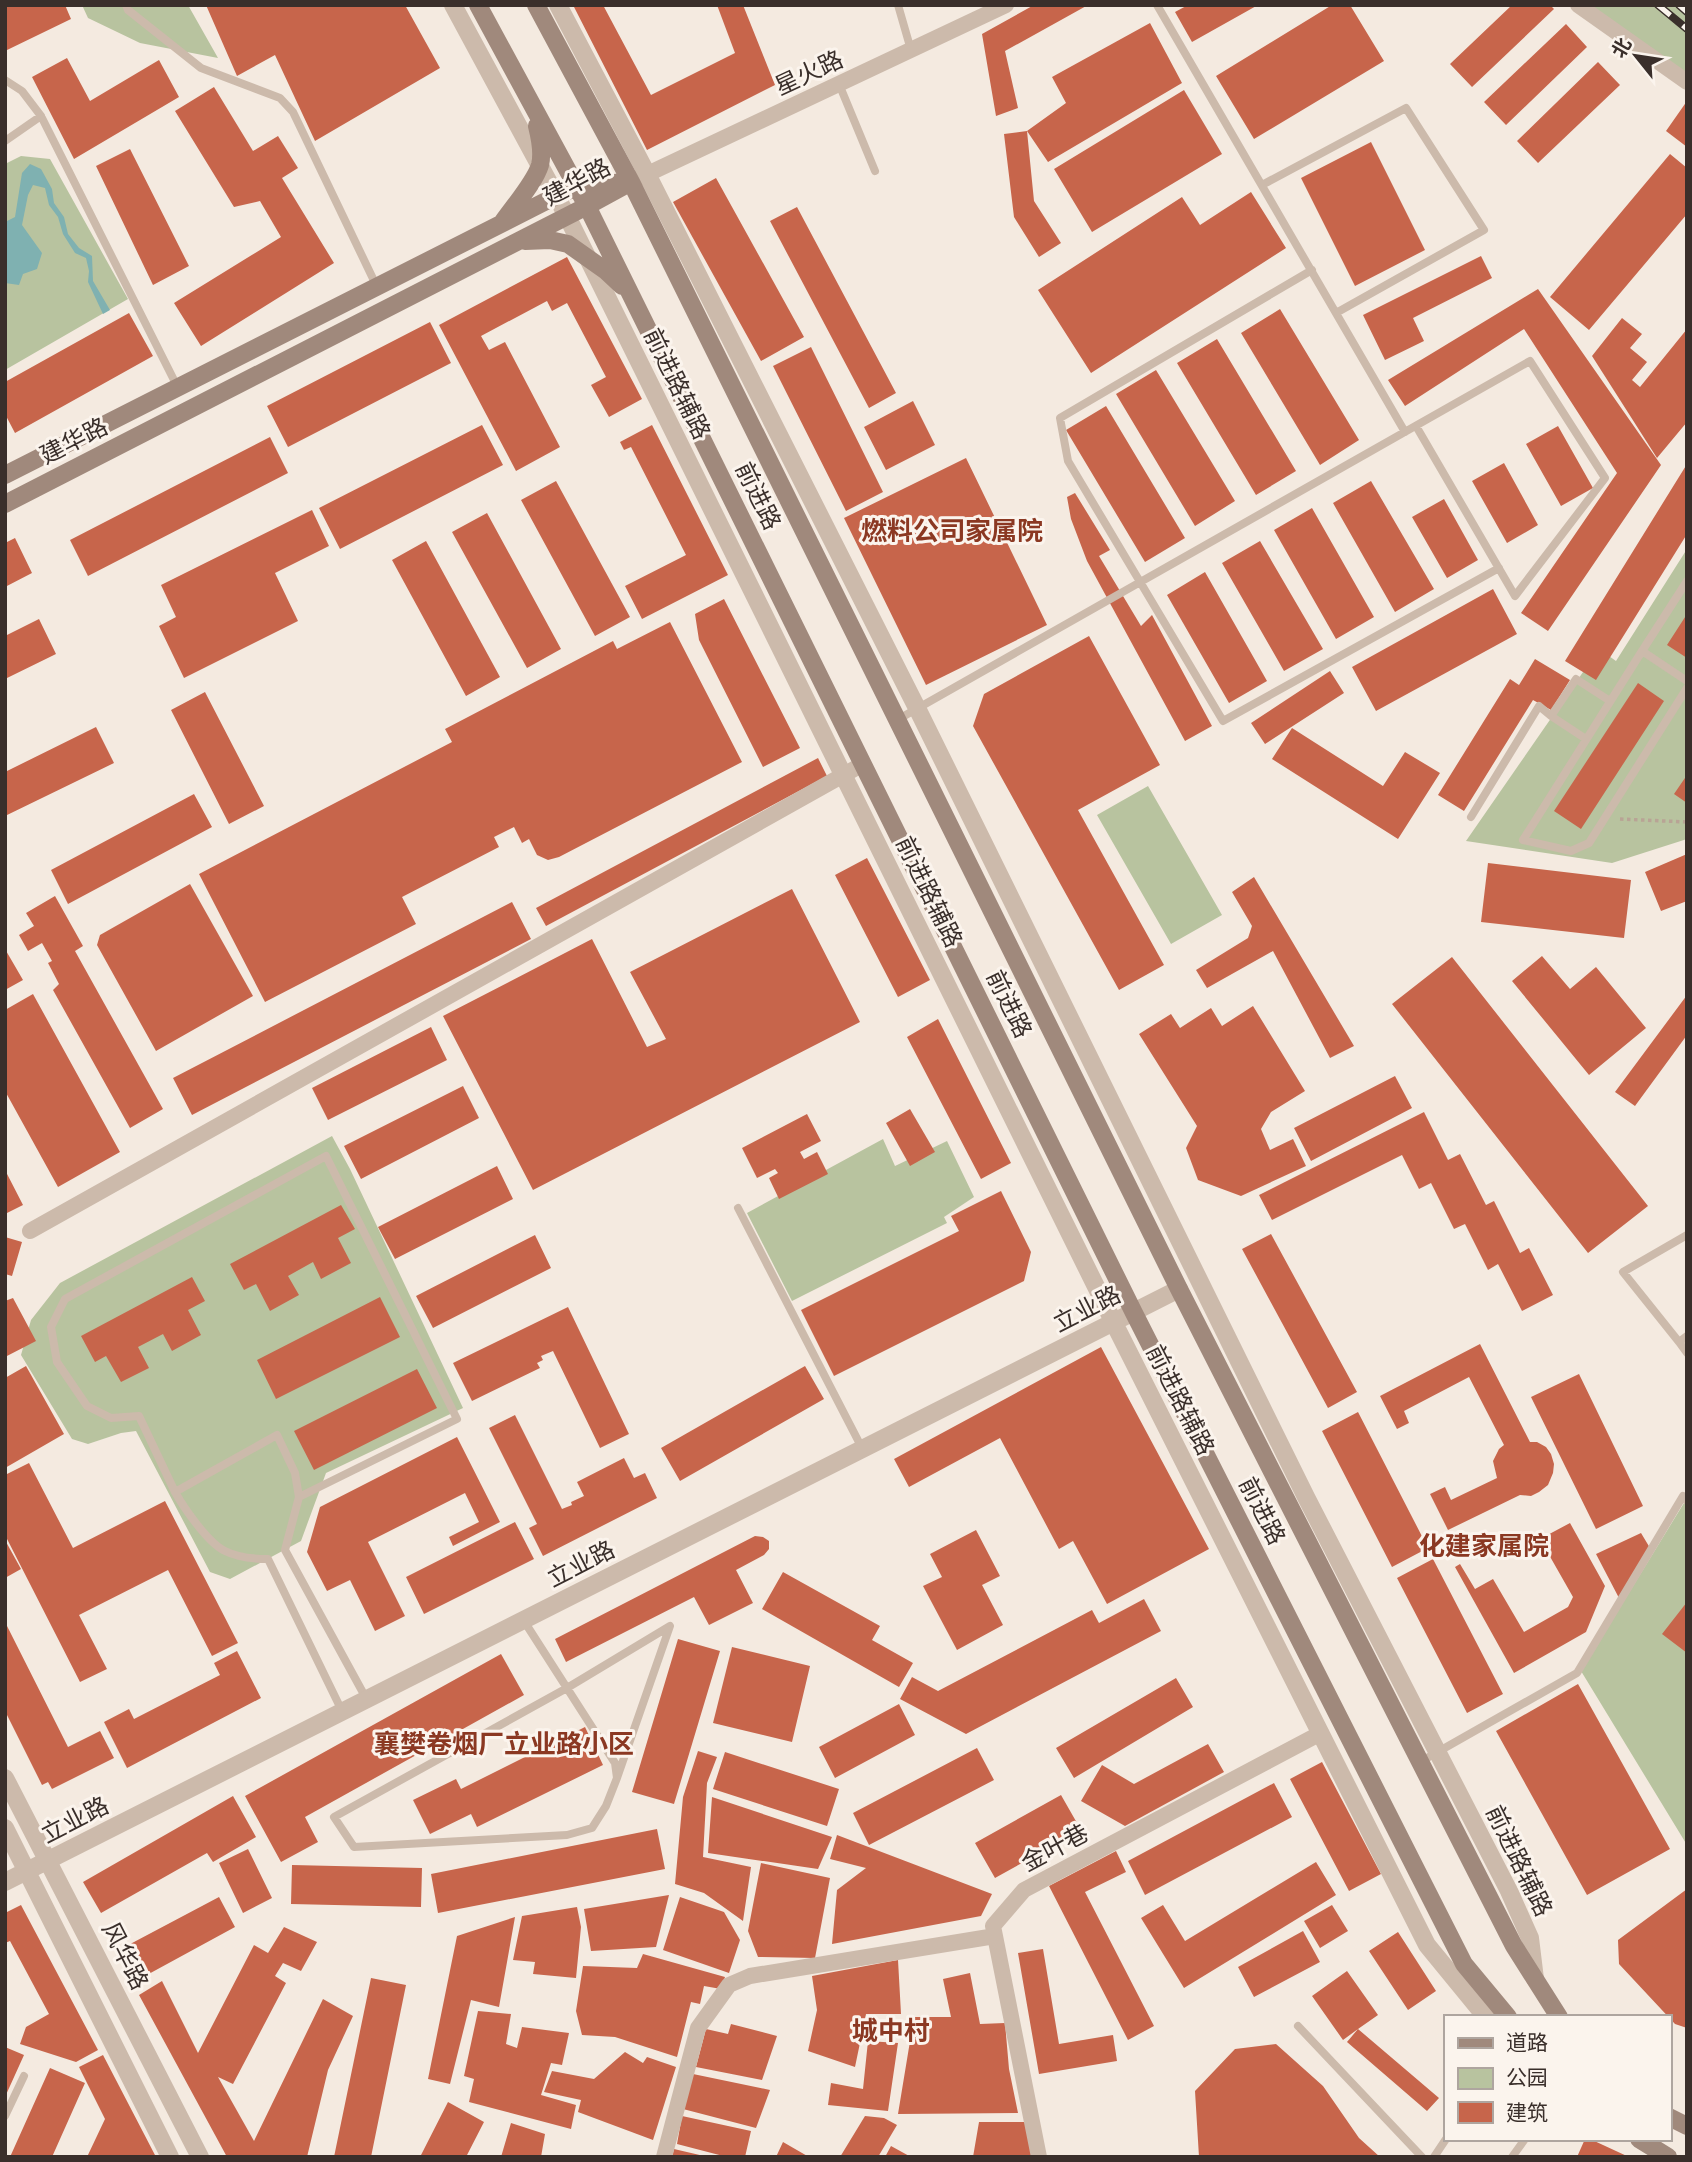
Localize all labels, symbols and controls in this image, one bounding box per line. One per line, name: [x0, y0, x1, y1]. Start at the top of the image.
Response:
north arrow: [1601, 21, 1671, 91]
text: 北: [1607, 34, 1636, 62]
street label: 星火路: [770, 44, 848, 101]
street label: 建华路: [538, 152, 615, 211]
street label: 前进路辅路: [638, 323, 717, 444]
street label: 建华路: [35, 411, 112, 470]
street label: 前进路: [730, 457, 787, 534]
district label: 燃料公司家属院: [861, 515, 1043, 547]
street label: 前进路辅路: [890, 831, 969, 952]
street label: 前进路: [981, 965, 1038, 1042]
street label: 立业路: [1048, 1279, 1125, 1338]
street label: 前进路辅路: [1140, 1340, 1221, 1460]
street label: 前进路: [1233, 1472, 1292, 1549]
district label: 化建家属院: [1419, 1530, 1549, 1562]
street label: 立业路: [542, 1534, 619, 1593]
district label: 襄樊卷烟厂立业路小区: [374, 1728, 634, 1760]
street label: 立业路: [36, 1790, 113, 1849]
street label: 前进路辅路: [1480, 1800, 1559, 1921]
street label: 金叶巷: [1016, 1818, 1093, 1877]
street label: 风华路: [96, 1917, 155, 1994]
district label: 城中村: [852, 2015, 930, 2047]
legend: [1444, 2015, 1671, 2141]
text: 道路: [1506, 2030, 1548, 2055]
text: 公园: [1506, 2065, 1548, 2090]
text: 建筑: [1506, 2100, 1548, 2125]

